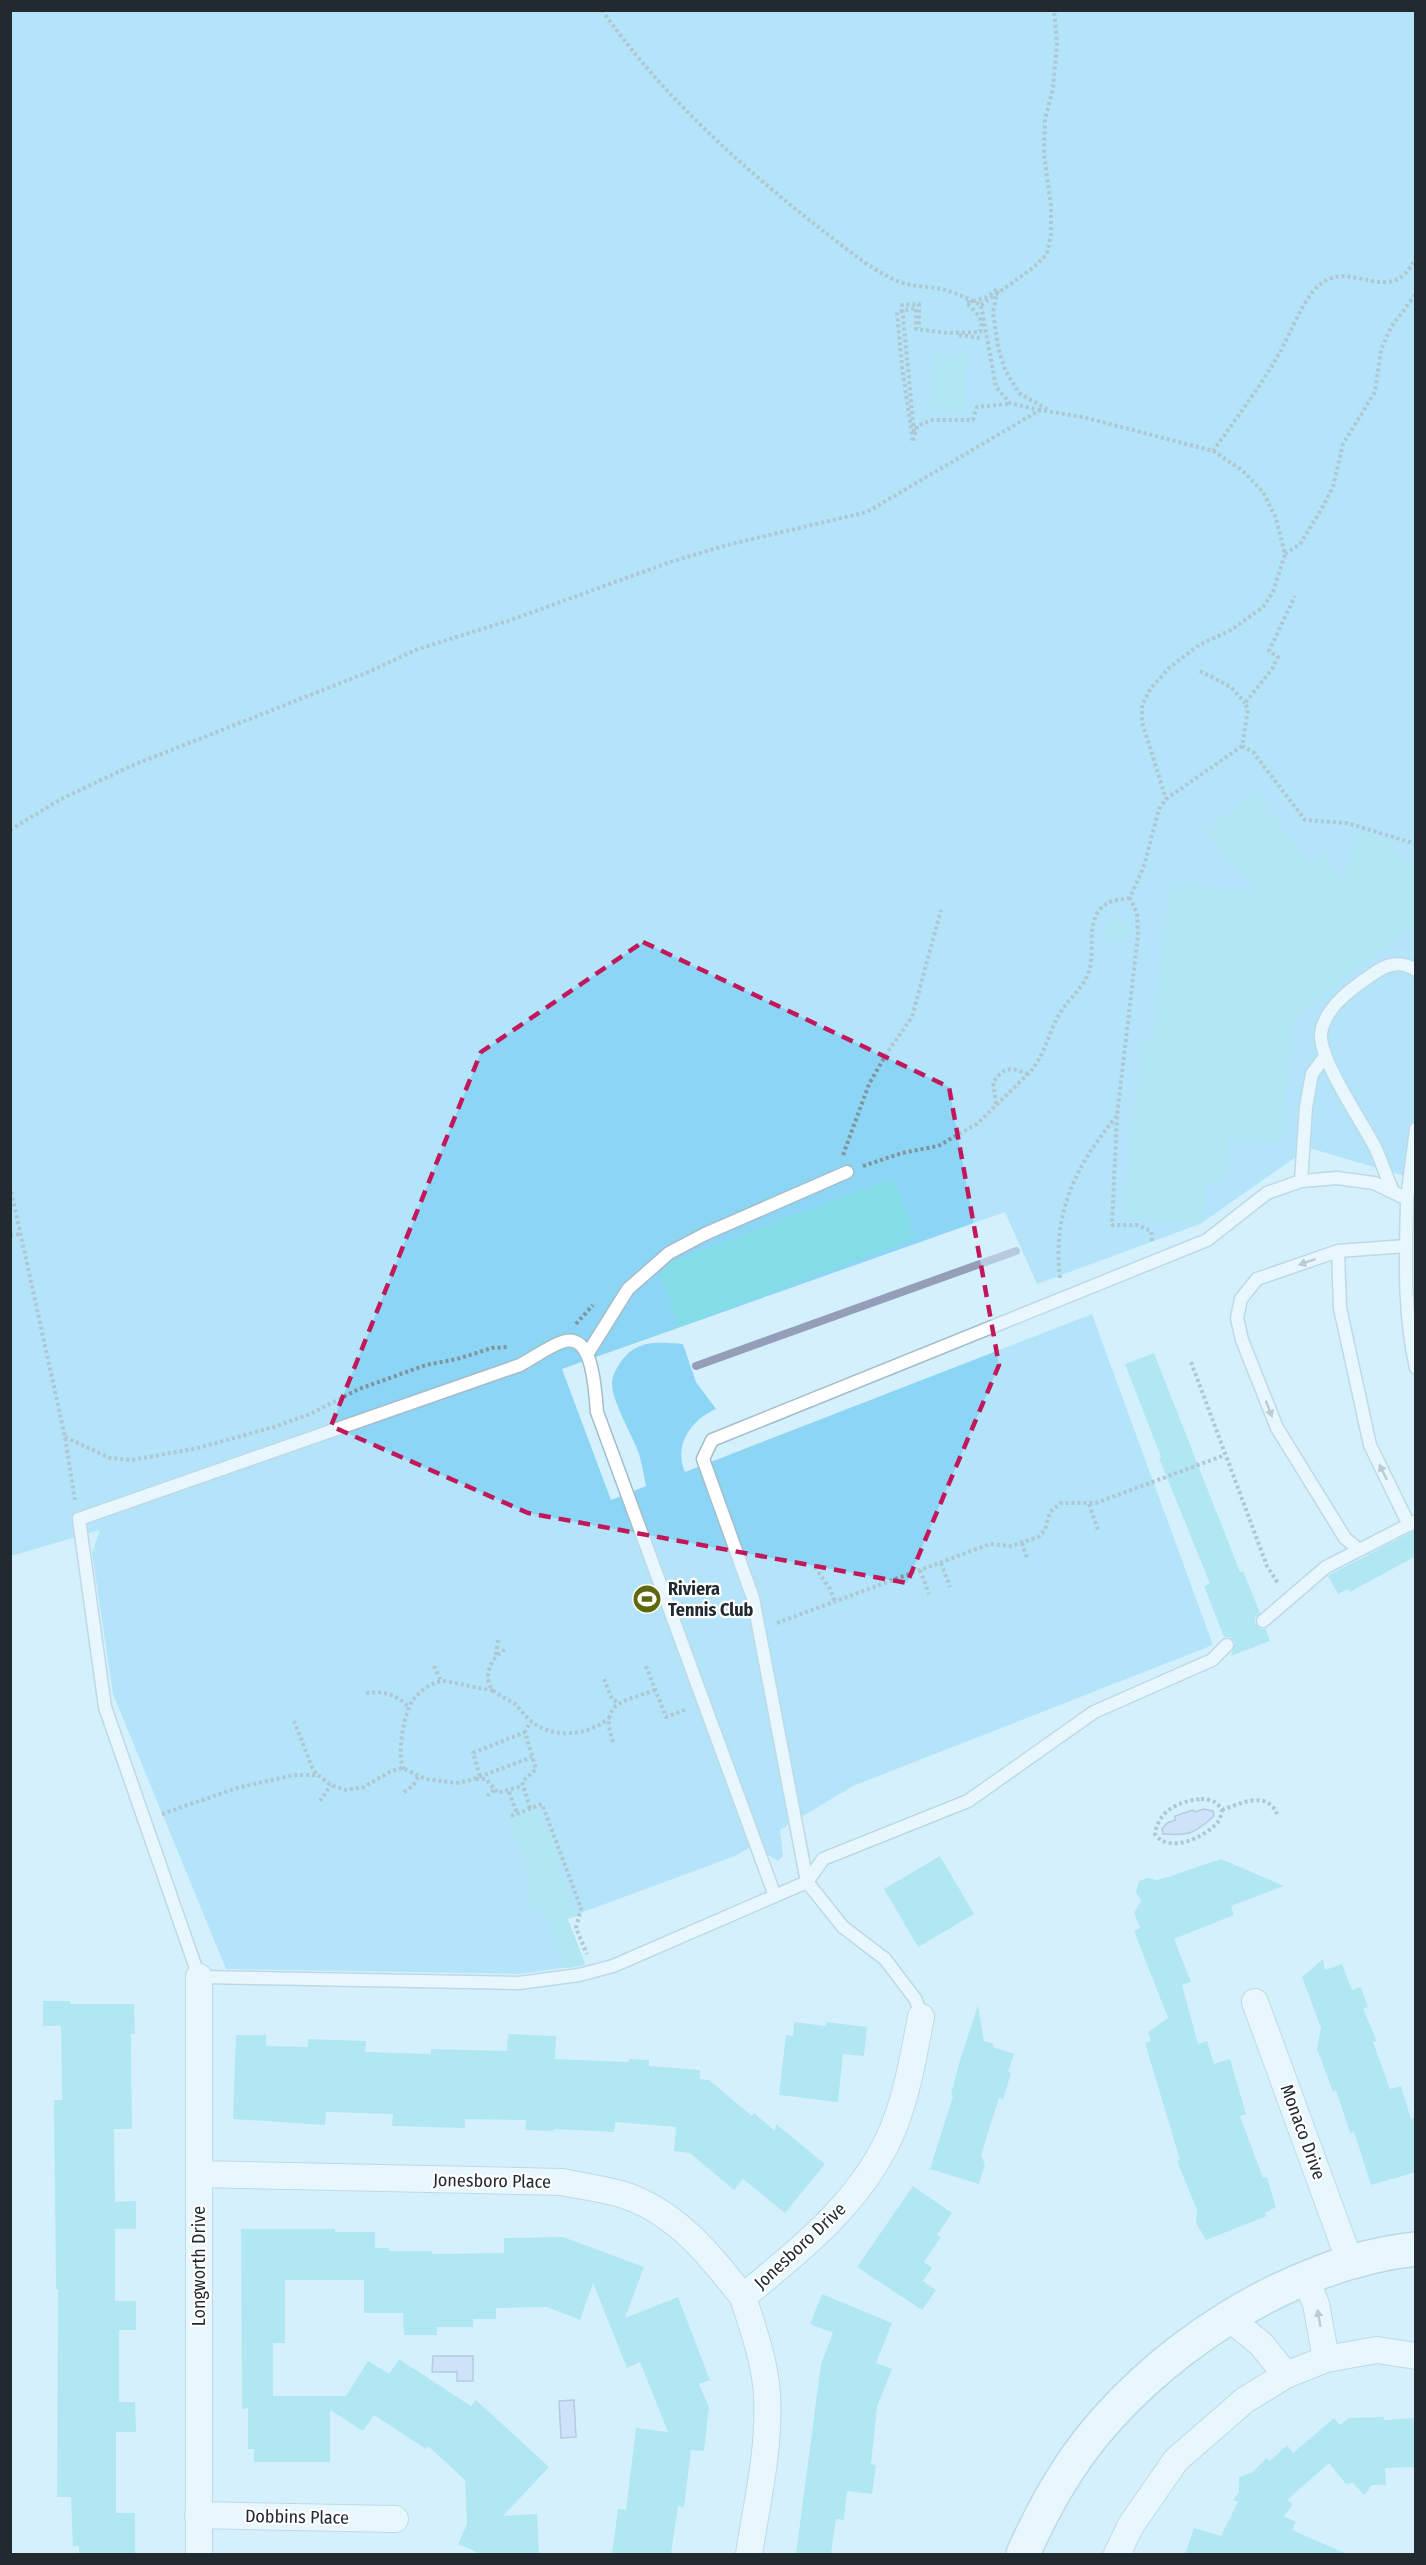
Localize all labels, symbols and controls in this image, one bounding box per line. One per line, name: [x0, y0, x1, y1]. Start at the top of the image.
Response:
one-way arrow: [1298, 1257, 1316, 1267]
one-way arrow: [1264, 1400, 1274, 1418]
one-way arrow: [1379, 1464, 1388, 1481]
place label: Riviera Tennis Club: [668, 1578, 754, 1621]
sports icon: Riviera Tennis Club: [631, 1583, 663, 1615]
street label: Monaco Drive: [1276, 2081, 1330, 2183]
street label: Jonesboro Place: [433, 2169, 551, 2193]
street label: Jonesboro Drive: [750, 2198, 850, 2294]
street label: Longworth Drive: [188, 2206, 210, 2326]
one-way arrow: [1314, 2308, 1323, 2327]
street label: Dobbins Place: [245, 2505, 349, 2529]

